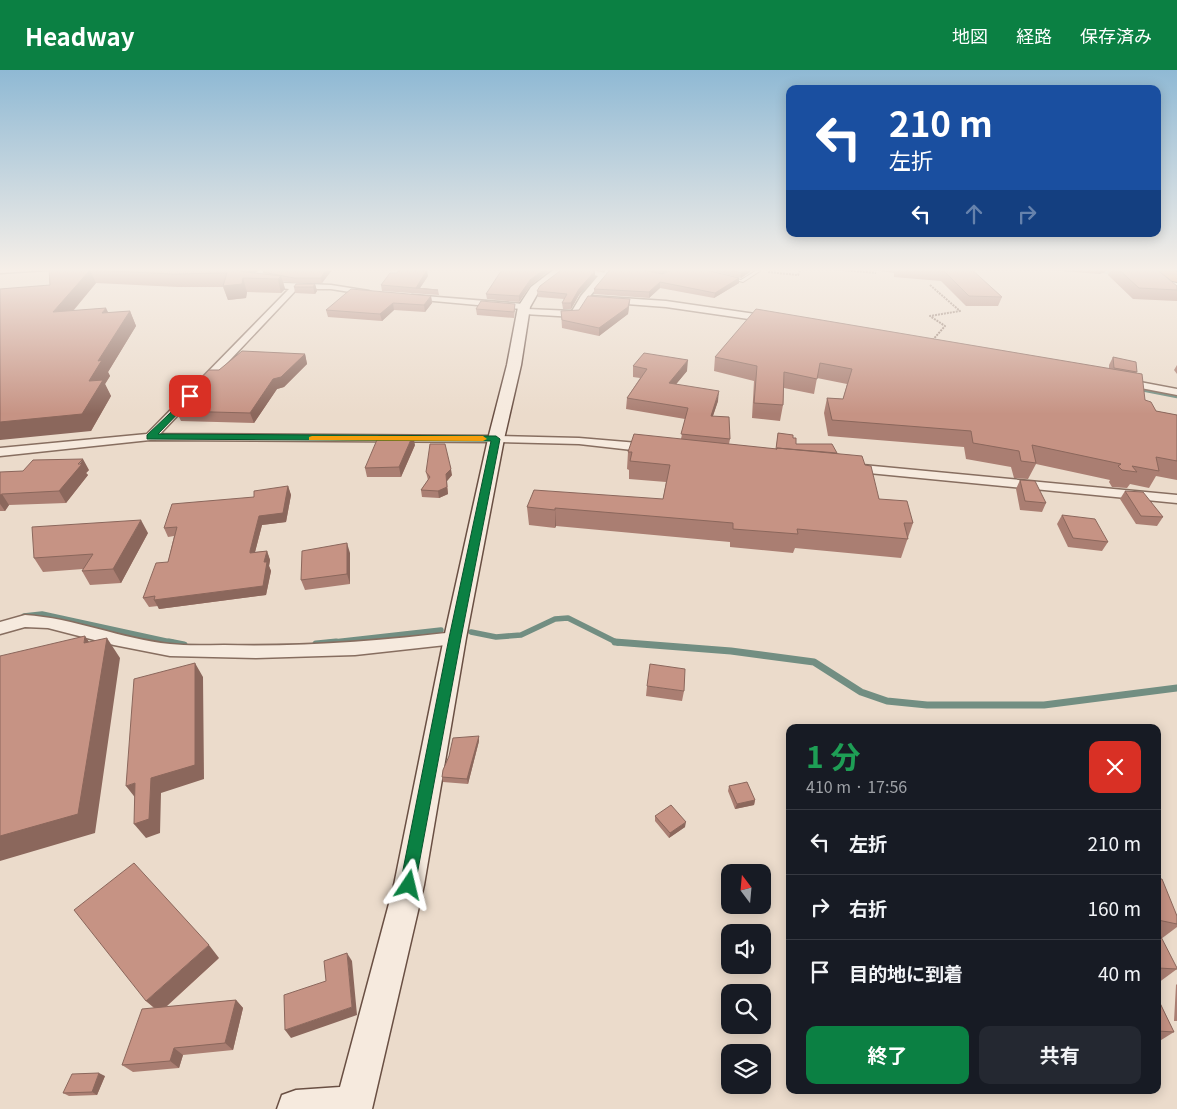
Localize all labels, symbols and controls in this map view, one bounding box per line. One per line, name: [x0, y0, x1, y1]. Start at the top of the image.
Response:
text: Headway: [25, 18, 135, 53]
text: 地図: [952, 22, 988, 48]
text: 経路: [1016, 22, 1052, 48]
text: 保存済み: [1080, 22, 1152, 48]
text: 210 m: [889, 96, 993, 147]
icon: left: [806, 105, 871, 170]
text: 左折: [889, 143, 933, 175]
icon: left: [907, 200, 935, 228]
icon: ahead: [960, 200, 988, 228]
icon: right: [1013, 200, 1041, 228]
pin: [169, 375, 211, 417]
icon: arrive: [176, 382, 204, 410]
text: 1 分: [806, 733, 861, 777]
button: close: [1089, 741, 1141, 793]
text: 410 m · 17:56: [806, 774, 907, 798]
icon: left: [806, 828, 834, 856]
text: 左折: [849, 829, 887, 856]
text: 210 m: [1088, 829, 1141, 856]
position arrow: [382, 858, 434, 910]
north arrow: [721, 864, 771, 914]
map controls: [721, 864, 771, 1094]
icon: right: [806, 893, 834, 921]
text: 右折: [849, 894, 887, 921]
text: 160 m: [1088, 894, 1141, 921]
button: sound: [721, 924, 771, 974]
icon: arrive: [806, 958, 834, 986]
text: 目的地に到着: [849, 959, 963, 986]
text: 40 m: [1098, 959, 1141, 986]
button: search: [721, 984, 771, 1034]
button: 終了: [806, 1026, 969, 1084]
button: 共有: [979, 1026, 1141, 1084]
button: layers: [721, 1044, 771, 1094]

